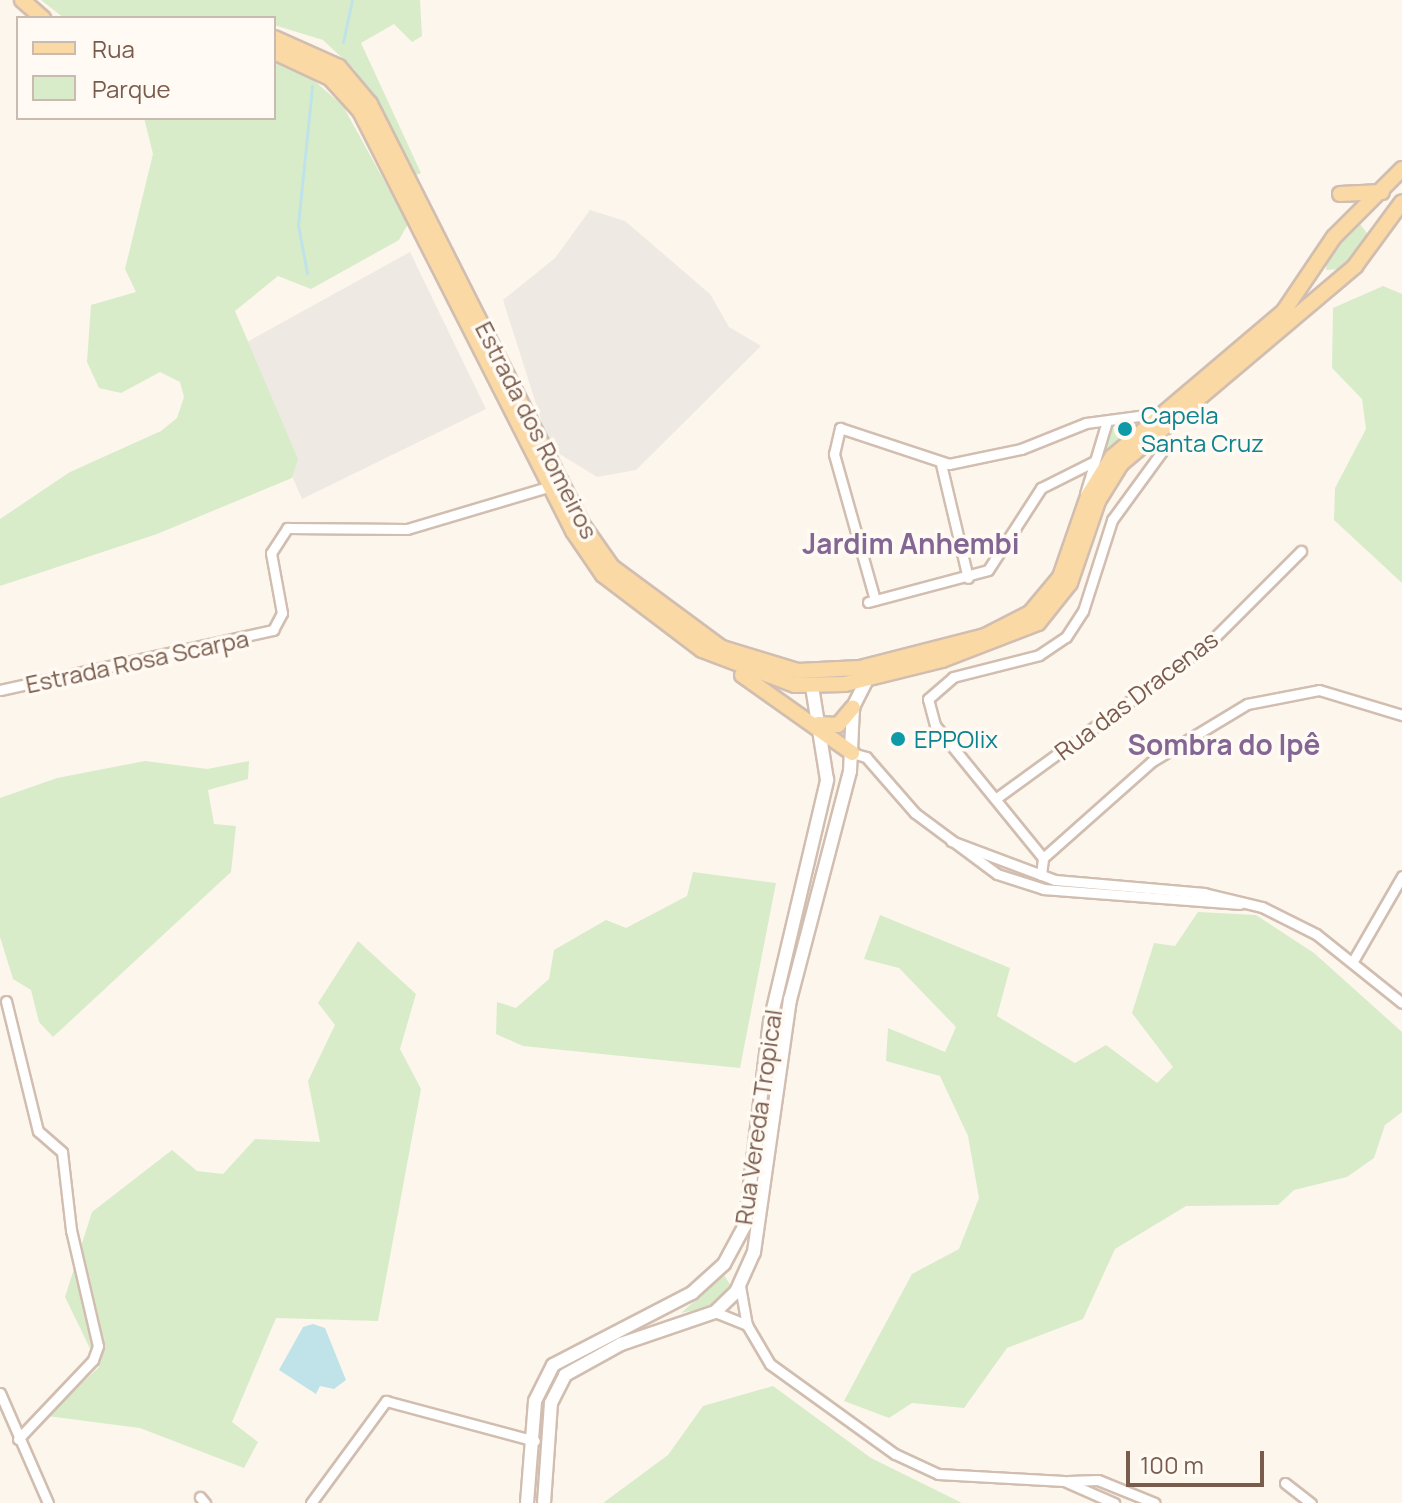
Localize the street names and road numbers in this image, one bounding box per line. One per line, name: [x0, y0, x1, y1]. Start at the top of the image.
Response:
street label: Estrada dos Romeiros: [470, 317, 604, 543]
street label: Estrada Rosa Scarpa: [23, 623, 251, 699]
street label: Rua das Dracenas: [1049, 624, 1223, 766]
street label: Rua Vereda Tropical: [729, 1008, 787, 1226]

